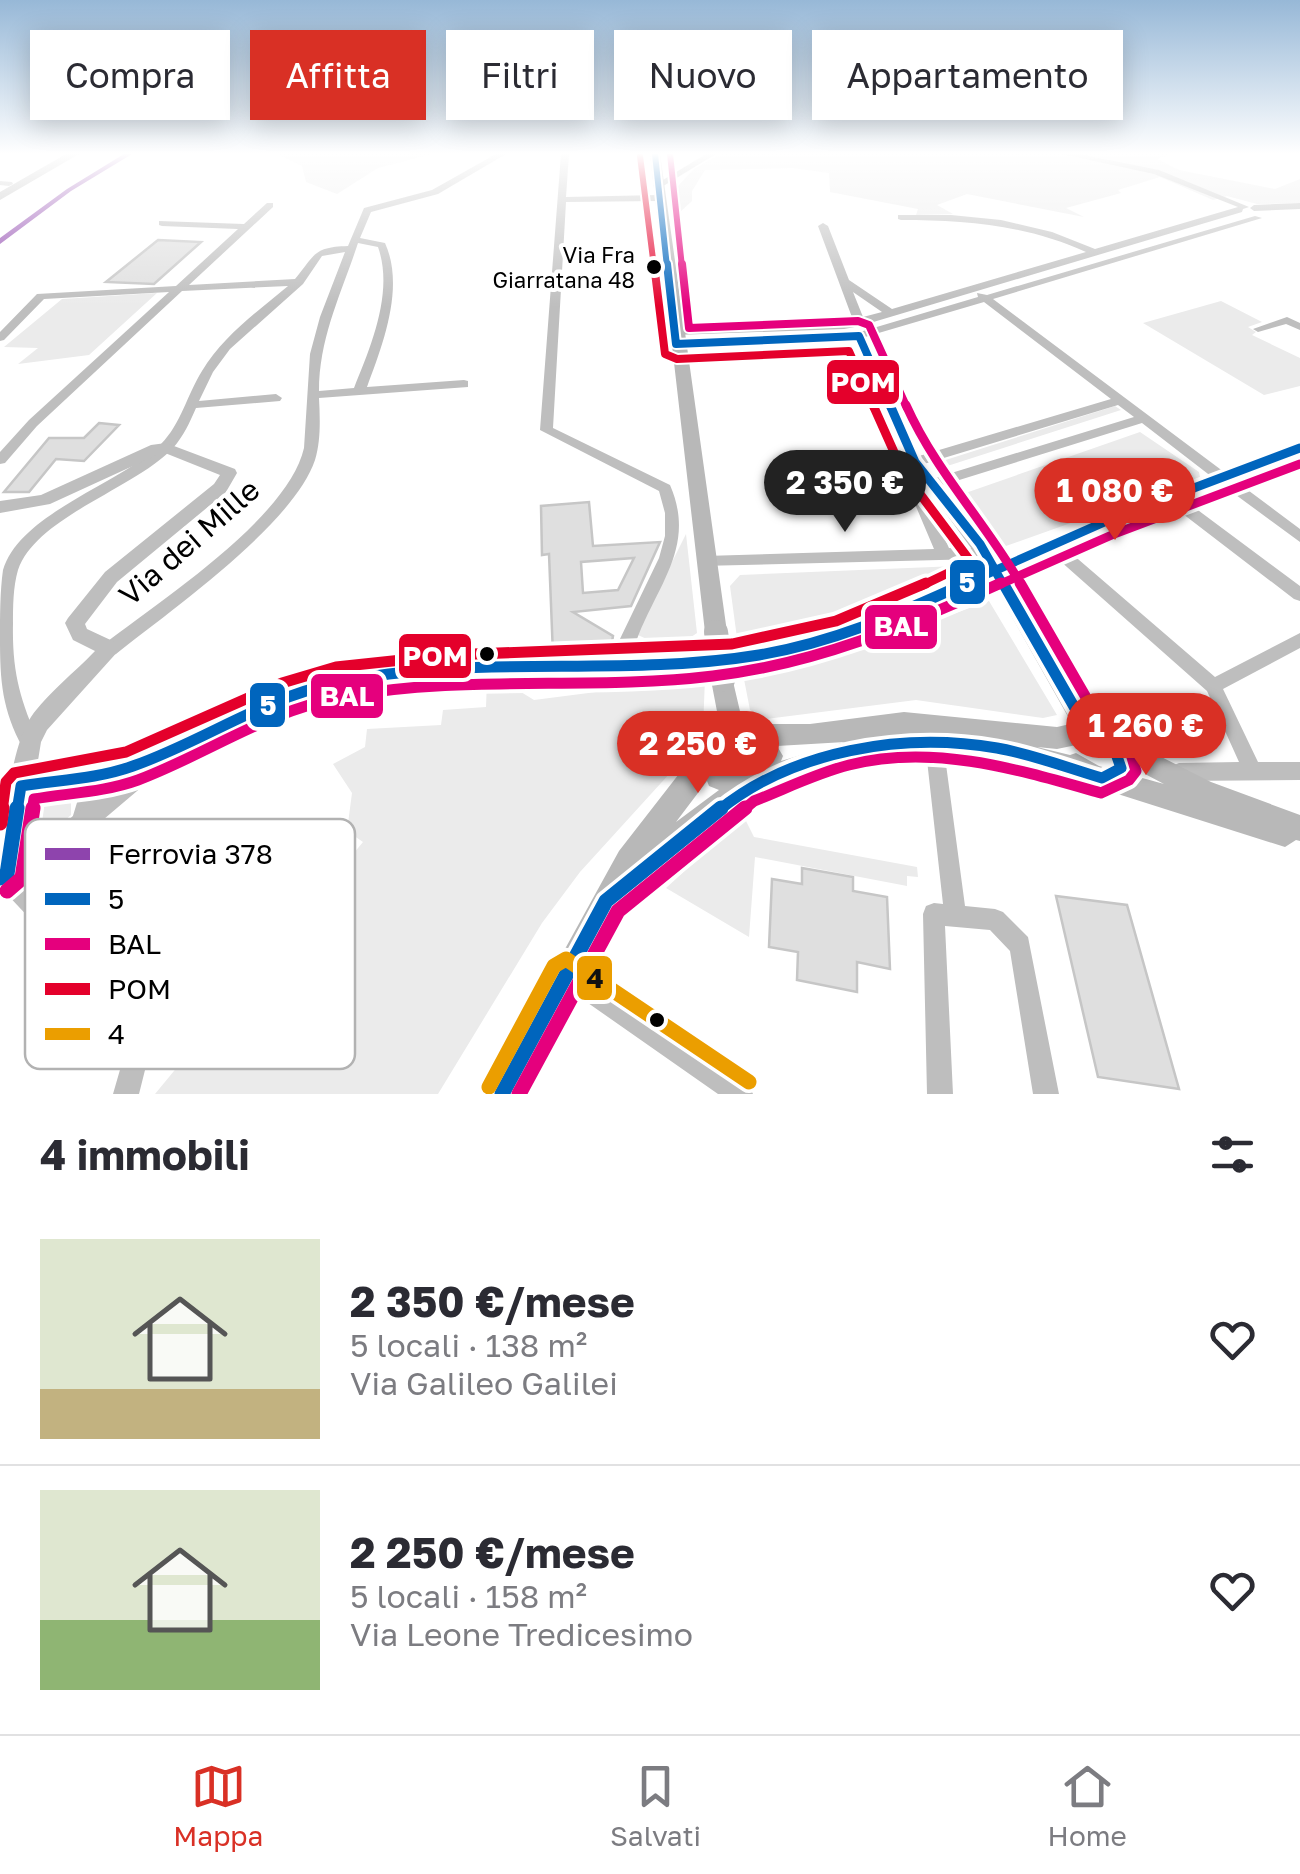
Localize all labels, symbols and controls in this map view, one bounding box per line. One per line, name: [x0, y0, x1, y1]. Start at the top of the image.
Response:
chip: Compra: [30, 30, 230, 120]
chip: Affitta: [250, 30, 426, 120]
chip: Filtri: [446, 30, 594, 120]
chip: Nuovo: [614, 30, 792, 120]
chip: Appartamento: [812, 30, 1123, 120]
place label: Via Fra Giarratana 48: [492, 241, 635, 293]
marker: Via Fra Giarratana 48: [644, 257, 664, 277]
line badge: POM: [825, 358, 901, 406]
text: POM: [830, 365, 896, 398]
pin: 2 350 €: [753, 450, 937, 535]
pin: 1 080 €: [1023, 458, 1207, 543]
text: 2 350 €: [786, 463, 904, 501]
street label: Via dei Mille: [111, 471, 267, 613]
text: 1 080 €: [1056, 471, 1174, 509]
line badge: 5: [948, 558, 987, 606]
text: 5: [958, 565, 976, 598]
line badge: BAL: [863, 603, 939, 651]
text: BAL: [873, 609, 929, 642]
line badge: POM: [397, 632, 473, 680]
text: POM: [402, 639, 468, 672]
unlabelled marker: [477, 644, 497, 664]
line badge: BAL: [309, 672, 385, 720]
text: BAL: [319, 679, 375, 712]
line badge: 5: [248, 681, 287, 729]
text: 5: [259, 688, 277, 721]
pin: 1 260 €: [1054, 693, 1238, 778]
text: 1 260 €: [1088, 706, 1204, 744]
pin: 2 250 €: [606, 711, 790, 796]
text: 2 250 €: [639, 724, 757, 762]
legend: [25, 819, 355, 1069]
text: Ferrovia 378: [108, 837, 273, 870]
text: 5: [108, 882, 124, 915]
text: BAL: [108, 927, 161, 960]
line badge: 4: [575, 954, 614, 1002]
text: 4: [586, 961, 604, 994]
text: POM: [108, 972, 171, 1005]
unlabelled marker: [647, 1010, 667, 1030]
text: 4: [108, 1017, 125, 1050]
icon: filters: [1205, 1127, 1260, 1182]
text: 4 immobili: [40, 1129, 250, 1179]
text: 2 350 €/mese: [350, 1276, 635, 1326]
icon: home: [120, 1279, 240, 1399]
icon: heart: [1205, 1312, 1260, 1367]
text: 5 locali · 138 m²: [350, 1326, 587, 1364]
text: Via Galileo Galilei: [350, 1364, 618, 1402]
text: 2 250 €/mese: [350, 1527, 635, 1577]
icon: home: [120, 1530, 240, 1650]
icon: heart: [1205, 1563, 1260, 1618]
text: 5 locali · 158 m²: [350, 1577, 587, 1615]
text: Via Leone Tredicesimo: [350, 1615, 693, 1653]
tab: Mappa: [173, 1759, 263, 1852]
tab: Salvati: [610, 1759, 701, 1852]
tab: Home: [1048, 1759, 1127, 1852]

